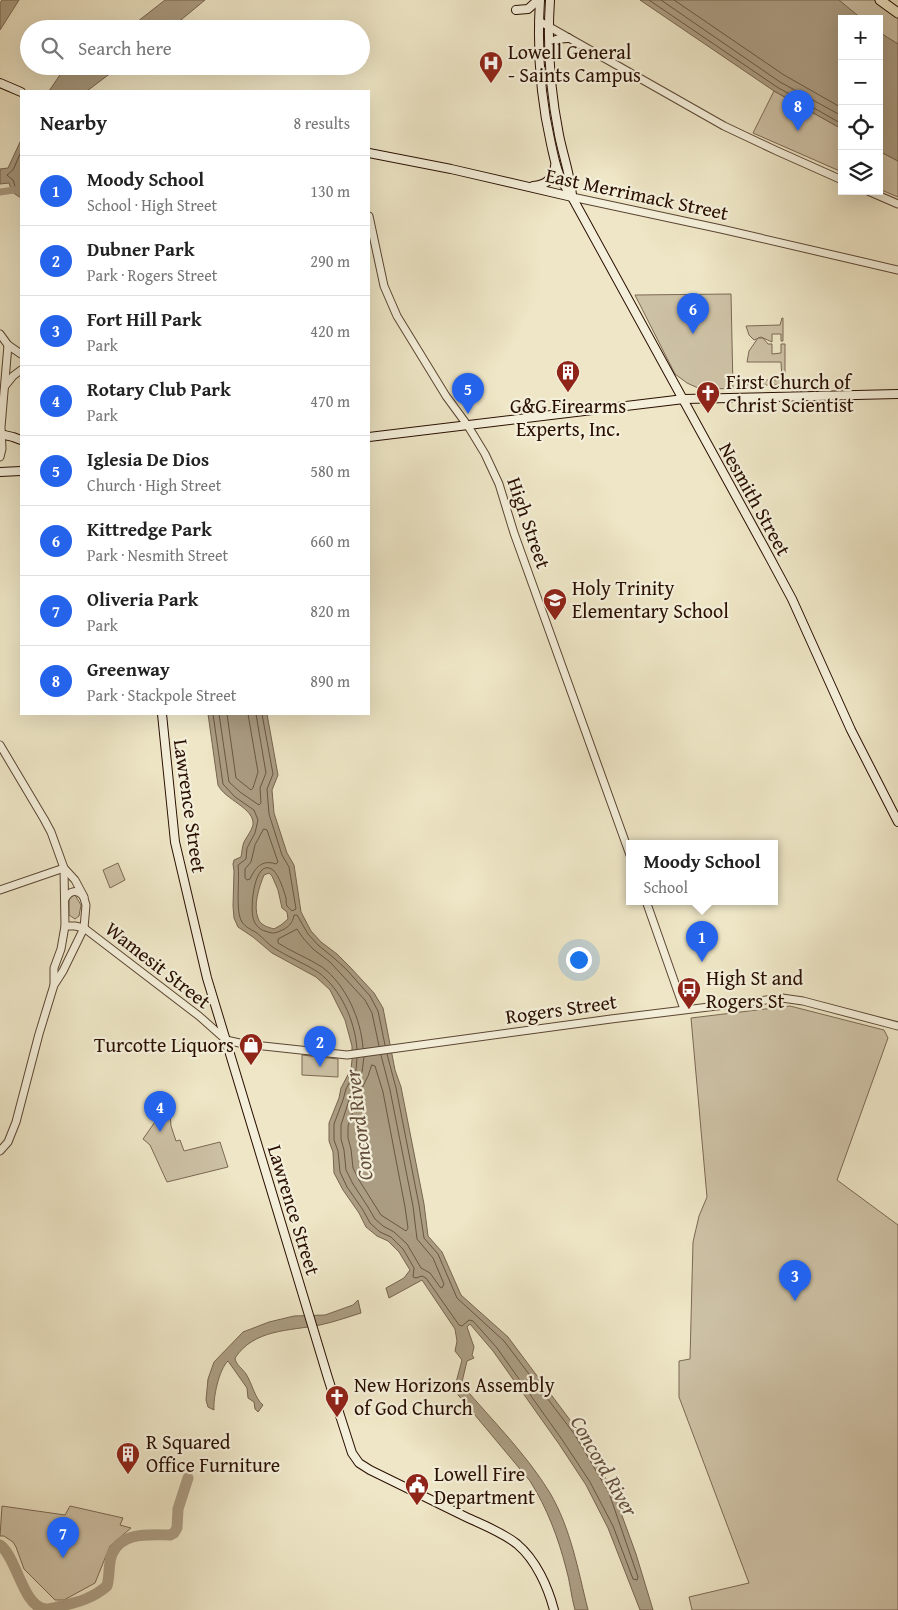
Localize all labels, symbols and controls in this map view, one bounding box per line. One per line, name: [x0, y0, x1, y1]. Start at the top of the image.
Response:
map controls: [838, 15, 883, 195]
button: +: [838, 15, 883, 60]
search box: [20, 20, 370, 75]
icon: search: [38, 34, 66, 62]
text: Search here: [78, 34, 172, 62]
place label: Lowell General - Saints Campus: [508, 37, 641, 89]
hospital icon: Lowell General - Saints Campus: [478, 50, 504, 84]
button: −: [838, 60, 883, 105]
pin: 8: [782, 90, 814, 131]
button: locate: [838, 105, 883, 150]
text: Nearby: [40, 107, 107, 138]
text: 8 results: [293, 111, 350, 135]
button: layers: [838, 150, 883, 195]
street label: East Merrimack Street: [543, 160, 731, 227]
text: Moody School: [87, 165, 204, 193]
text: 1: [52, 179, 60, 203]
text: 130 m: [310, 179, 350, 203]
text: School · High Street: [87, 193, 217, 217]
text: Dubner Park: [87, 235, 194, 263]
text: 2: [52, 249, 60, 273]
text: 290 m: [310, 249, 350, 273]
text: Park · Rogers Street: [87, 263, 217, 287]
pin: 6: [677, 293, 709, 334]
text: Fort Hill Park: [87, 305, 202, 333]
text: 3: [52, 319, 60, 343]
text: 420 m: [310, 319, 350, 343]
text: Park: [87, 333, 118, 357]
building icon: G&G Firearms Experts, Inc.: [555, 359, 581, 393]
place label: First Church of Christ Scientist: [726, 367, 854, 419]
pin: 5: [452, 373, 484, 414]
text: Rotary Club Park: [87, 375, 231, 403]
church icon: First Church of Christ Scientist: [695, 380, 721, 414]
text: 4: [52, 389, 60, 413]
text: 470 m: [310, 389, 350, 413]
place label: G&G Firearms Experts, Inc.: [510, 391, 626, 443]
text: Park: [87, 403, 118, 427]
street label: Nesmith Street: [712, 437, 799, 561]
text: Iglesia De Dios: [87, 445, 209, 473]
text: 5: [52, 459, 60, 483]
text: 580 m: [310, 459, 350, 483]
text: Church · High Street: [87, 473, 221, 497]
street label: High Street: [500, 473, 559, 573]
text: Kittredge Park: [87, 515, 212, 543]
text: 6: [52, 529, 60, 553]
text: 660 m: [310, 529, 350, 553]
text: Park · Nesmith Street: [87, 543, 228, 567]
place label: Holy Trinity Elementary School: [572, 573, 729, 625]
text: Oliveria Park: [87, 585, 198, 613]
school or university icon: Holy Trinity Elementary School: [542, 587, 568, 621]
text: 7: [52, 599, 60, 623]
text: 820 m: [310, 599, 350, 623]
text: Park: [87, 613, 118, 637]
text: Greenway: [87, 655, 170, 683]
text: 8: [52, 669, 60, 693]
text: 890 m: [310, 669, 350, 693]
text: Park · Stackpole Street: [87, 683, 236, 707]
street label: Lawrence Street: [167, 737, 214, 875]
popup: [626, 840, 778, 905]
text: Moody School: [643, 847, 761, 875]
text: School: [643, 875, 688, 899]
street label: Wamesit Street: [99, 914, 217, 1015]
pin: 1: [686, 921, 718, 962]
your location: [566, 947, 592, 973]
place label: High St and Rogers St: [706, 963, 803, 1015]
bus stop icon: High St and Rogers St: [676, 976, 702, 1010]
street label: Rogers Street: [503, 986, 619, 1031]
pin: 2: [304, 1026, 336, 1067]
place label: Turcotte Liquors: [94, 1030, 234, 1059]
shop icon: Turcotte Liquors: [238, 1032, 264, 1066]
water label: Concord River: [336, 1067, 381, 1182]
pin: 4: [144, 1091, 176, 1132]
street label: Lawrence Street: [261, 1141, 328, 1279]
pin: 3: [779, 1260, 811, 1301]
place label: New Horizons Assembly of God Church: [354, 1370, 555, 1422]
church icon: New Horizons Assembly of God Church: [324, 1384, 350, 1418]
water label: Concord River: [563, 1410, 646, 1523]
place label: R Squared Office Furniture: [146, 1427, 280, 1479]
building icon: R Squared Office Furniture: [115, 1441, 141, 1475]
place label: Lowell Fire Department: [434, 1459, 535, 1511]
public building icon: Lowell Fire Department: [404, 1472, 430, 1506]
pin: 7: [47, 1517, 79, 1558]

